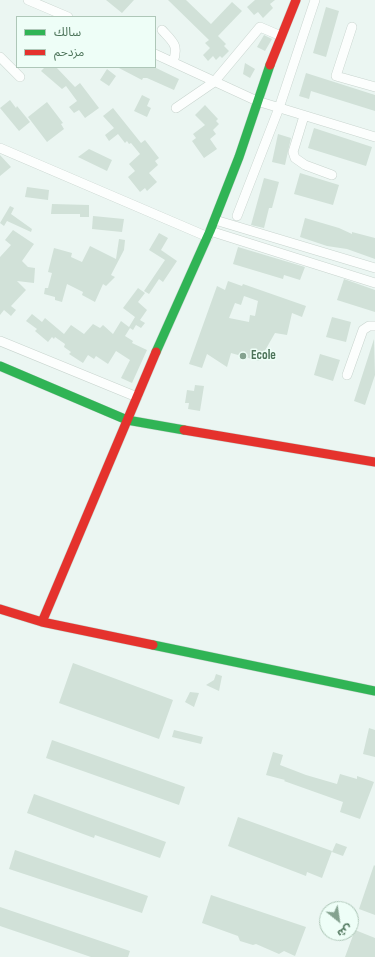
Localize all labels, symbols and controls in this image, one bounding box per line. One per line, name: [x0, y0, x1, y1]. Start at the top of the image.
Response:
legend: [16, 16, 156, 68]
text: سالك: [54, 25, 81, 40]
text: مزدحم: [54, 45, 84, 60]
place label: Ecole: [251, 348, 276, 364]
marker: Ecole: [238, 351, 248, 361]
north arrow: [319, 901, 359, 941]
text: ش: [335, 922, 355, 940]

